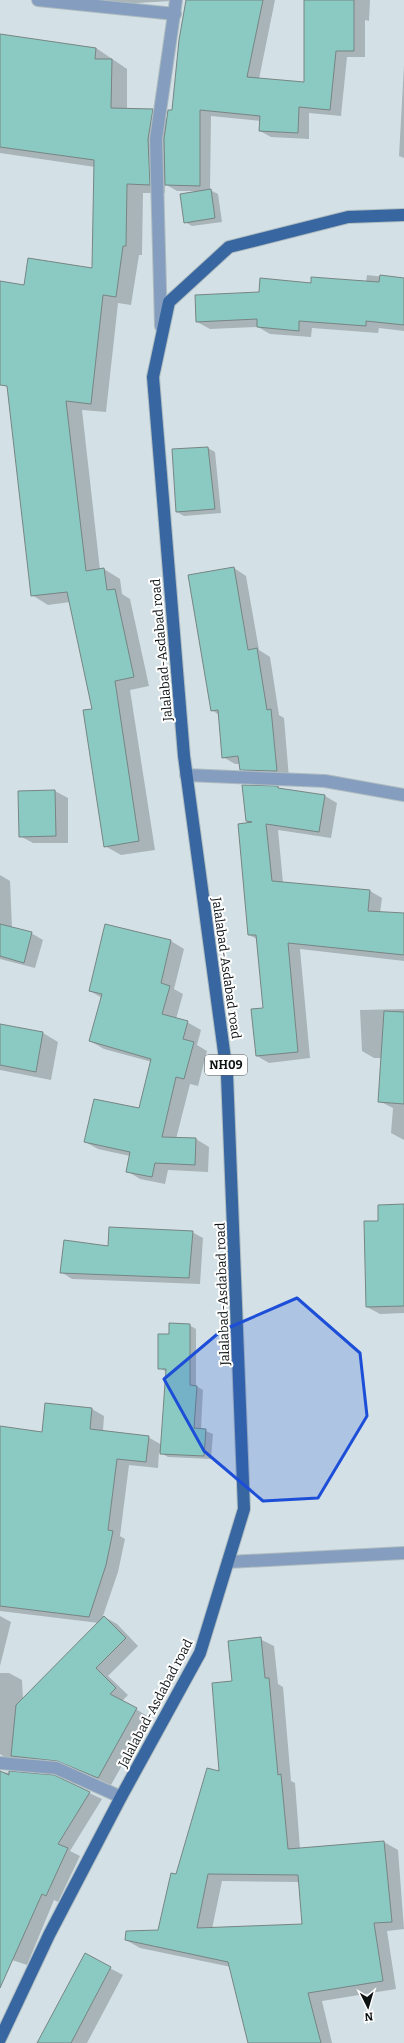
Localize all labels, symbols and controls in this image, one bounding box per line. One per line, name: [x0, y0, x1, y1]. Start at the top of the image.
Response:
street label: Jalalabad-Asdabad road: [148, 578, 175, 723]
street label: Jalalabad-Asdabad road: [209, 895, 244, 1040]
road number: NH09: [205, 1055, 247, 1075]
street label: Jalalabad-Asdabad road: [212, 1222, 233, 1367]
street label: Jalalabad-Asdabad road: [115, 1636, 196, 1771]
north arrow: [348, 1987, 388, 2027]
text: N: [364, 2010, 374, 2023]

